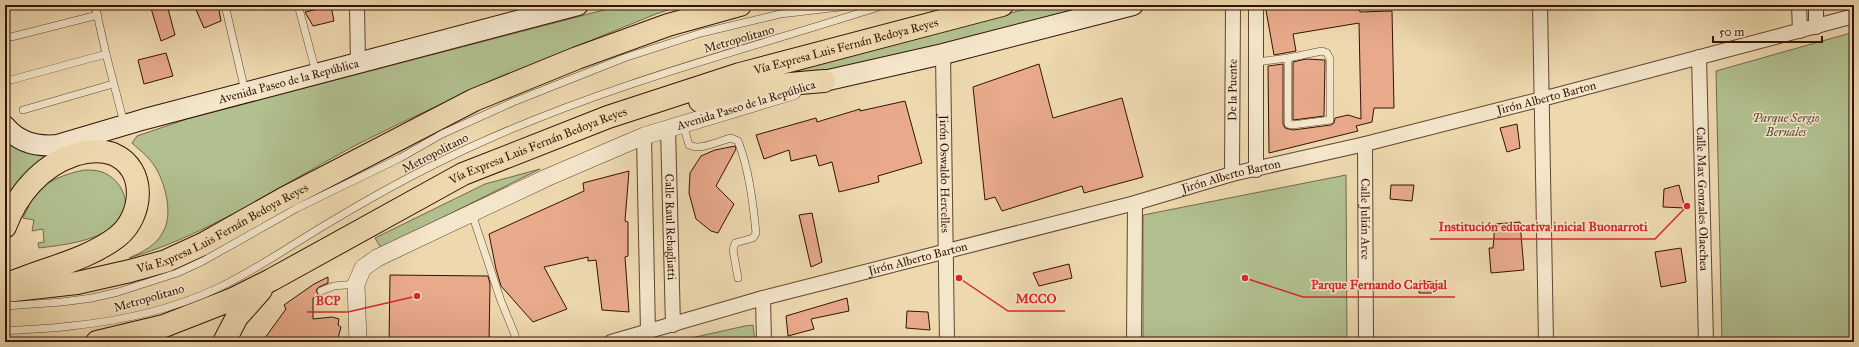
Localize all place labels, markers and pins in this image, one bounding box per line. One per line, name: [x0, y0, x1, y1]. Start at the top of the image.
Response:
callout: Institución educativa inicial Buonarroti: [1430, 214, 1655, 239]
callout: Parque Fernando Carbajal: [1303, 272, 1455, 297]
callout: MCCO: [1008, 286, 1065, 311]
callout: BCP: [307, 287, 348, 312]

